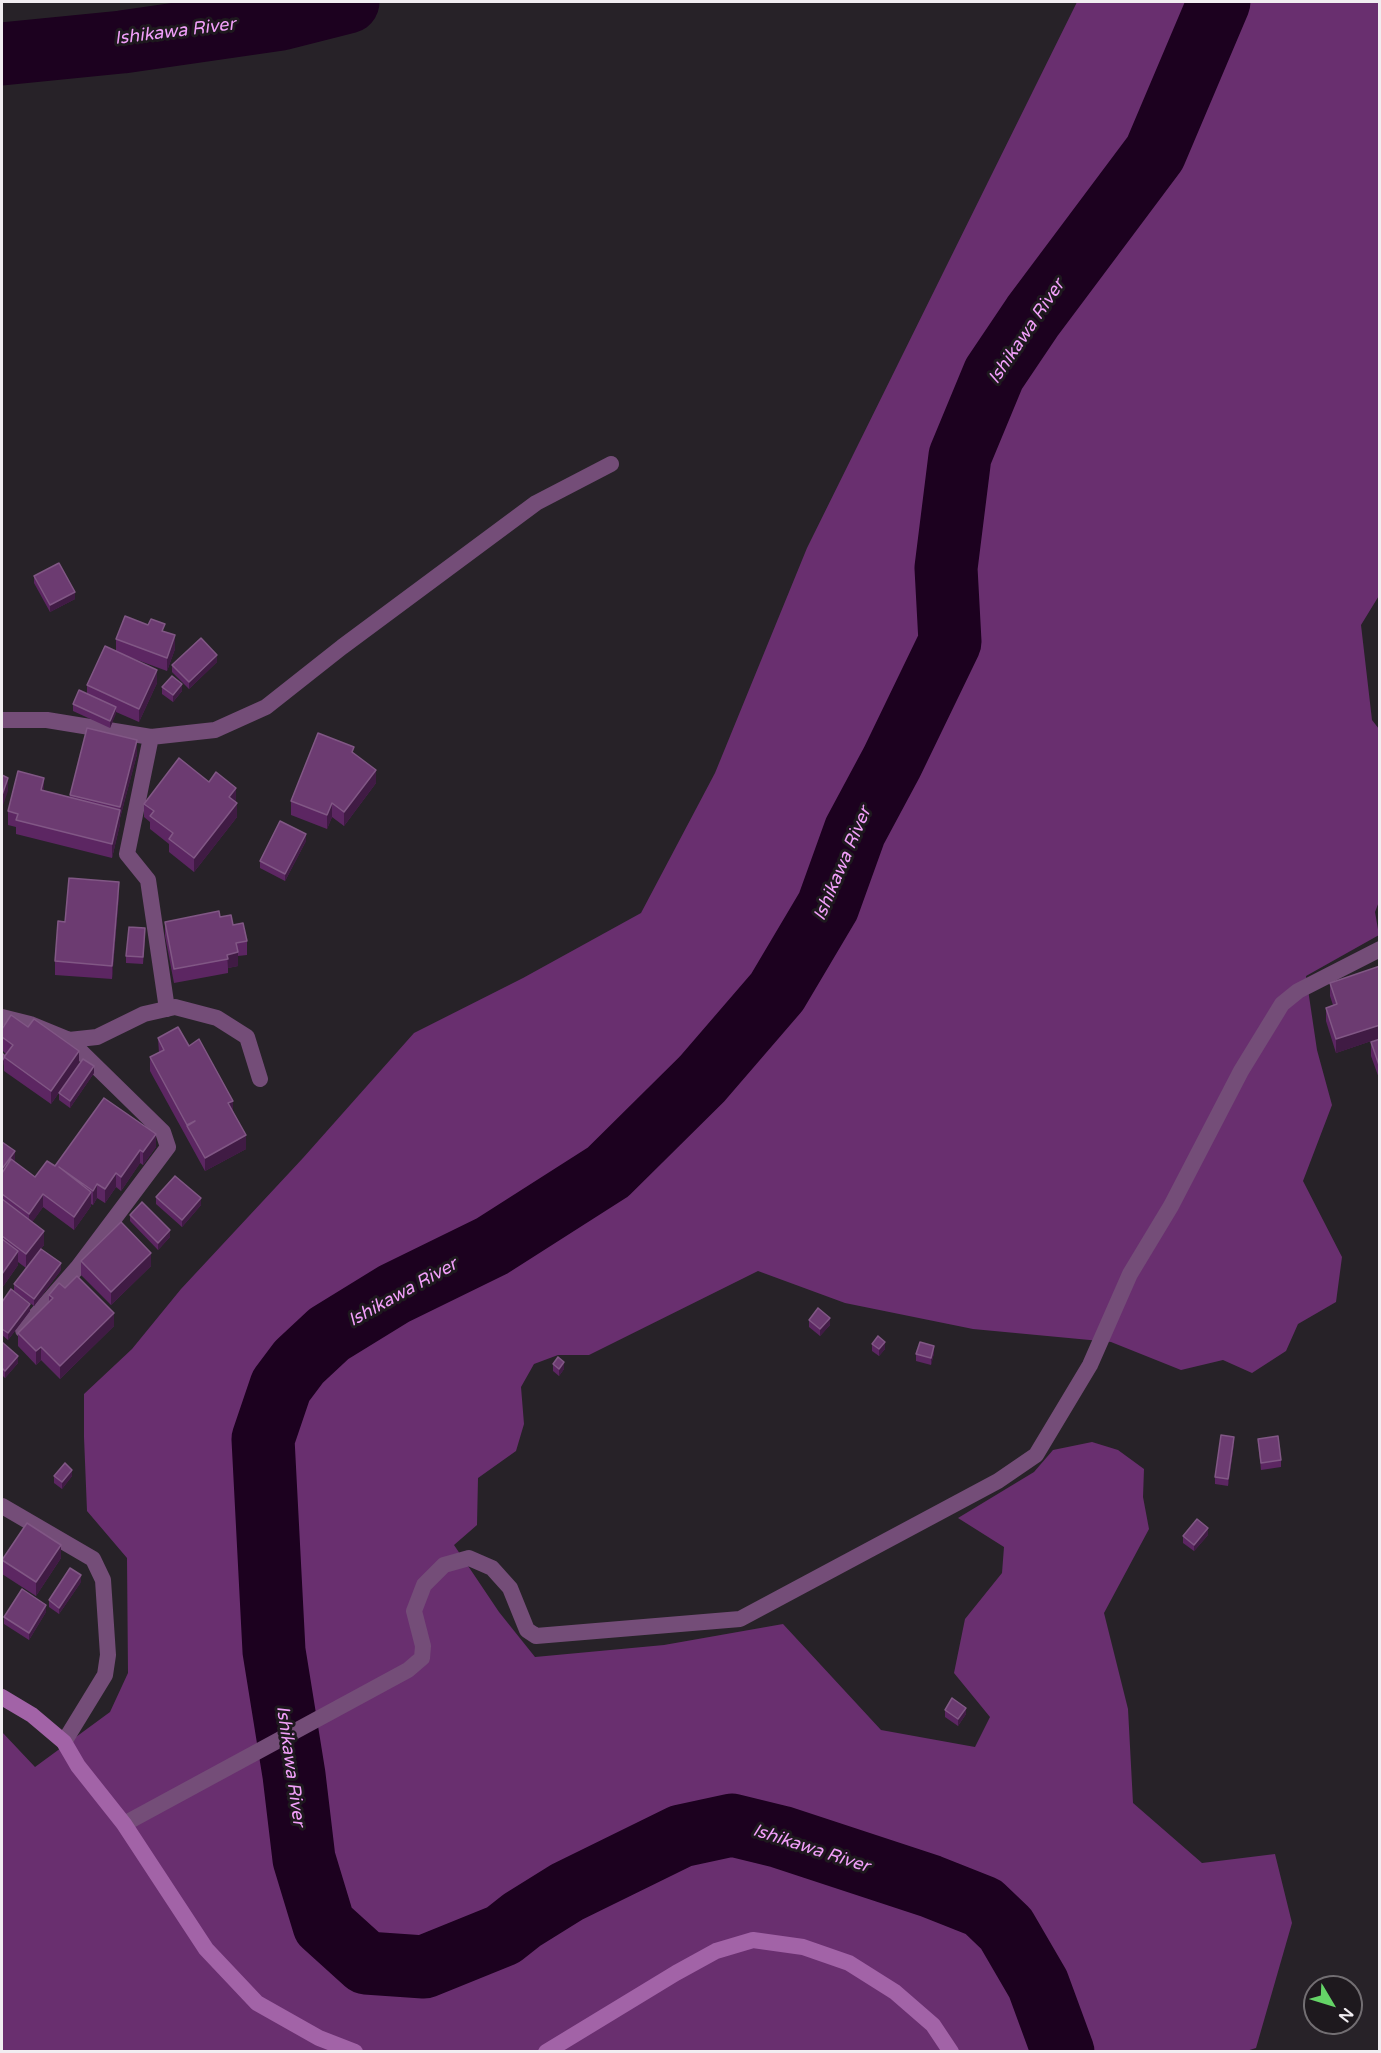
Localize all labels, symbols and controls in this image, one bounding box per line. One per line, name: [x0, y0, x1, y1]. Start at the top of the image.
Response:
water label: Ishikawa River: [113, 14, 237, 50]
water label: Ishikawa River: [984, 276, 1070, 388]
water label: Ishikawa River: [809, 804, 877, 924]
water label: Ishikawa River: [345, 1254, 461, 1332]
water label: Ishikawa River: [271, 1704, 309, 1828]
water label: Ishikawa River: [750, 1820, 872, 1878]
north arrow: [1303, 1975, 1363, 2035]
text: N: [1334, 2004, 1357, 2026]

